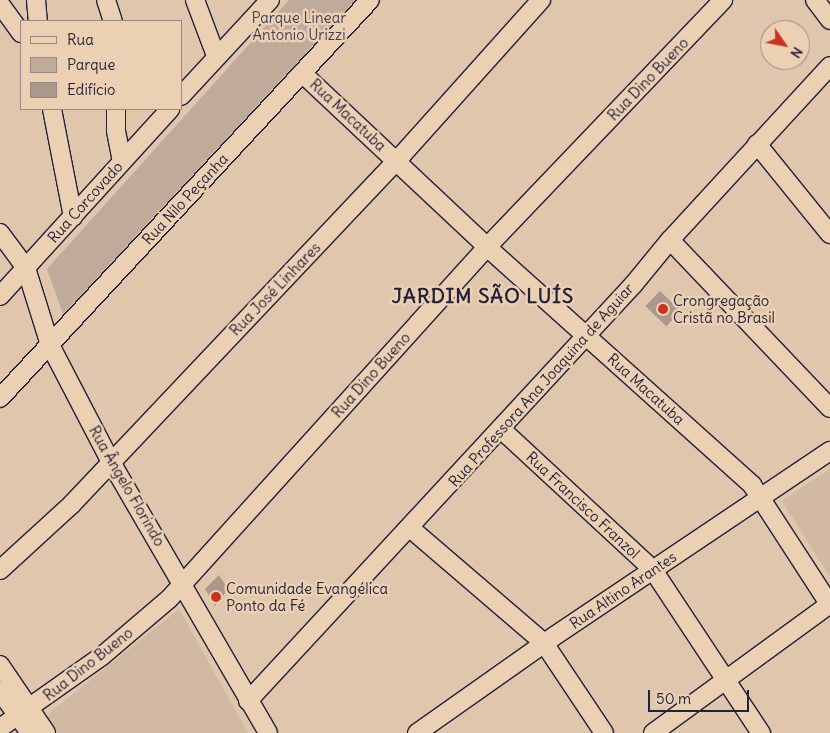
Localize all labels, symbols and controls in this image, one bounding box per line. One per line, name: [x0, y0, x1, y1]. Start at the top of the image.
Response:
park label: Parque Linear Antonio Urizzi: [252, 8, 346, 43]
legend: [20, 20, 182, 110]
north arrow: [760, 20, 810, 70]
text: Rua: [67, 30, 94, 49]
street label: Rua Dino Bueno: [604, 34, 692, 124]
text: N: [787, 44, 807, 62]
text: Parque: [67, 55, 115, 74]
street label: Rua Macatuba: [306, 75, 390, 155]
text: Edifício: [67, 80, 115, 99]
street label: Rua Nilo Peçanha: [138, 150, 232, 248]
street label: Rua Corcovado: [44, 158, 126, 246]
street label: Rua José Linhares: [226, 239, 324, 339]
street label: Rua Professora Ana Joaquina de Aguiar: [445, 279, 637, 491]
district label: JARDIM SÃO LUÍS: [390, 283, 576, 307]
place label: Crongregação Cristã no Brasil: [673, 291, 775, 326]
marker: Crongregação Cristã no Brasil: [657, 303, 669, 315]
street label: Rua Dino Bueno: [328, 329, 414, 421]
street label: Rua Macatuba: [604, 350, 688, 428]
street label: Rua Ângelo Florindo: [85, 423, 169, 549]
street label: Rua Francisco Franzol: [523, 448, 643, 562]
street label: Rua Altino Arantes: [566, 548, 680, 632]
place label: Comunidade Evangélica Ponto da Fé: [226, 579, 388, 614]
marker: Comunidade Evangélica Ponto da Fé: [210, 591, 222, 603]
street label: Rua Dino Bueno: [40, 623, 136, 705]
scale bar: [650, 680, 751, 712]
text: 50 m: [656, 689, 691, 708]

